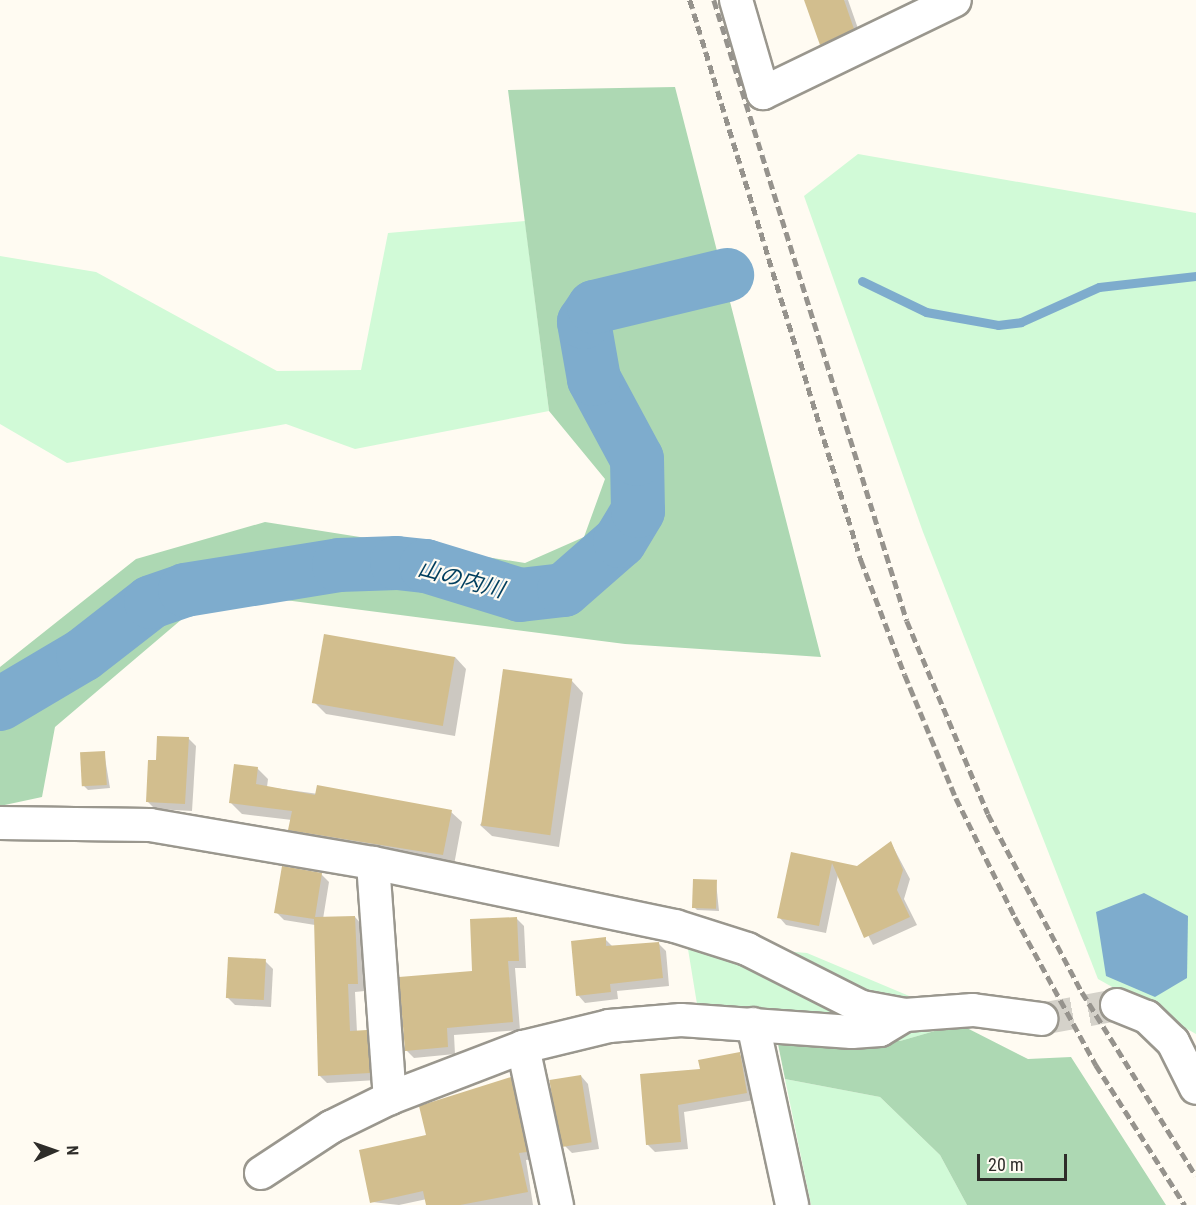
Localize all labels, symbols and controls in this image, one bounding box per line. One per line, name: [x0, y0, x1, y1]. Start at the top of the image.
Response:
water label: 山の内川: [415, 555, 507, 603]
north arrow: [24, 1121, 84, 1181]
scale bar: [980, 1142, 1070, 1180]
text: N: [63, 1145, 82, 1156]
text: 20 m: [988, 1154, 1023, 1175]

